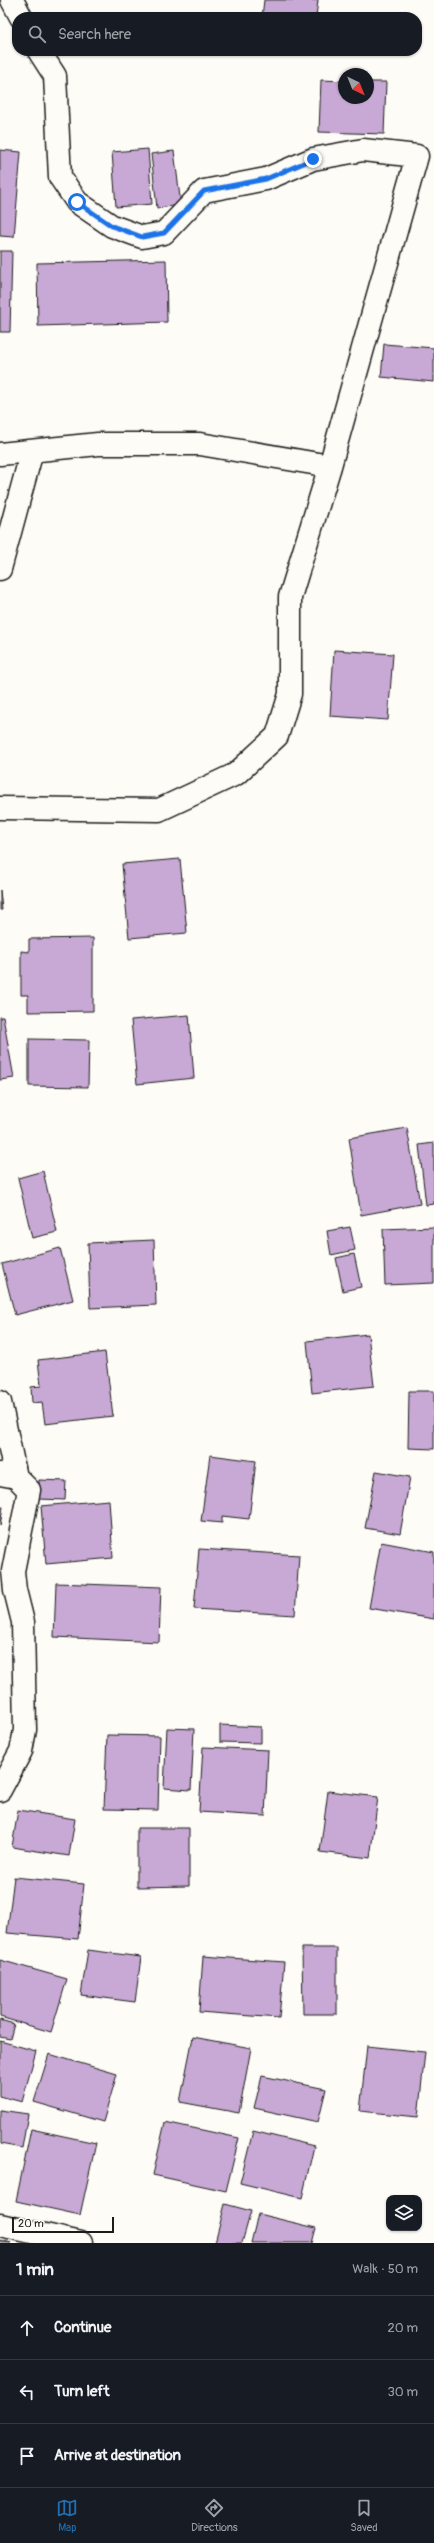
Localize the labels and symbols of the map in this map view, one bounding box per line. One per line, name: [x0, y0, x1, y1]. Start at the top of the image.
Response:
north arrow: [338, 68, 374, 104]
route end: [304, 150, 322, 168]
route start: [68, 193, 86, 211]
scale bar: [12, 2215, 114, 2234]

